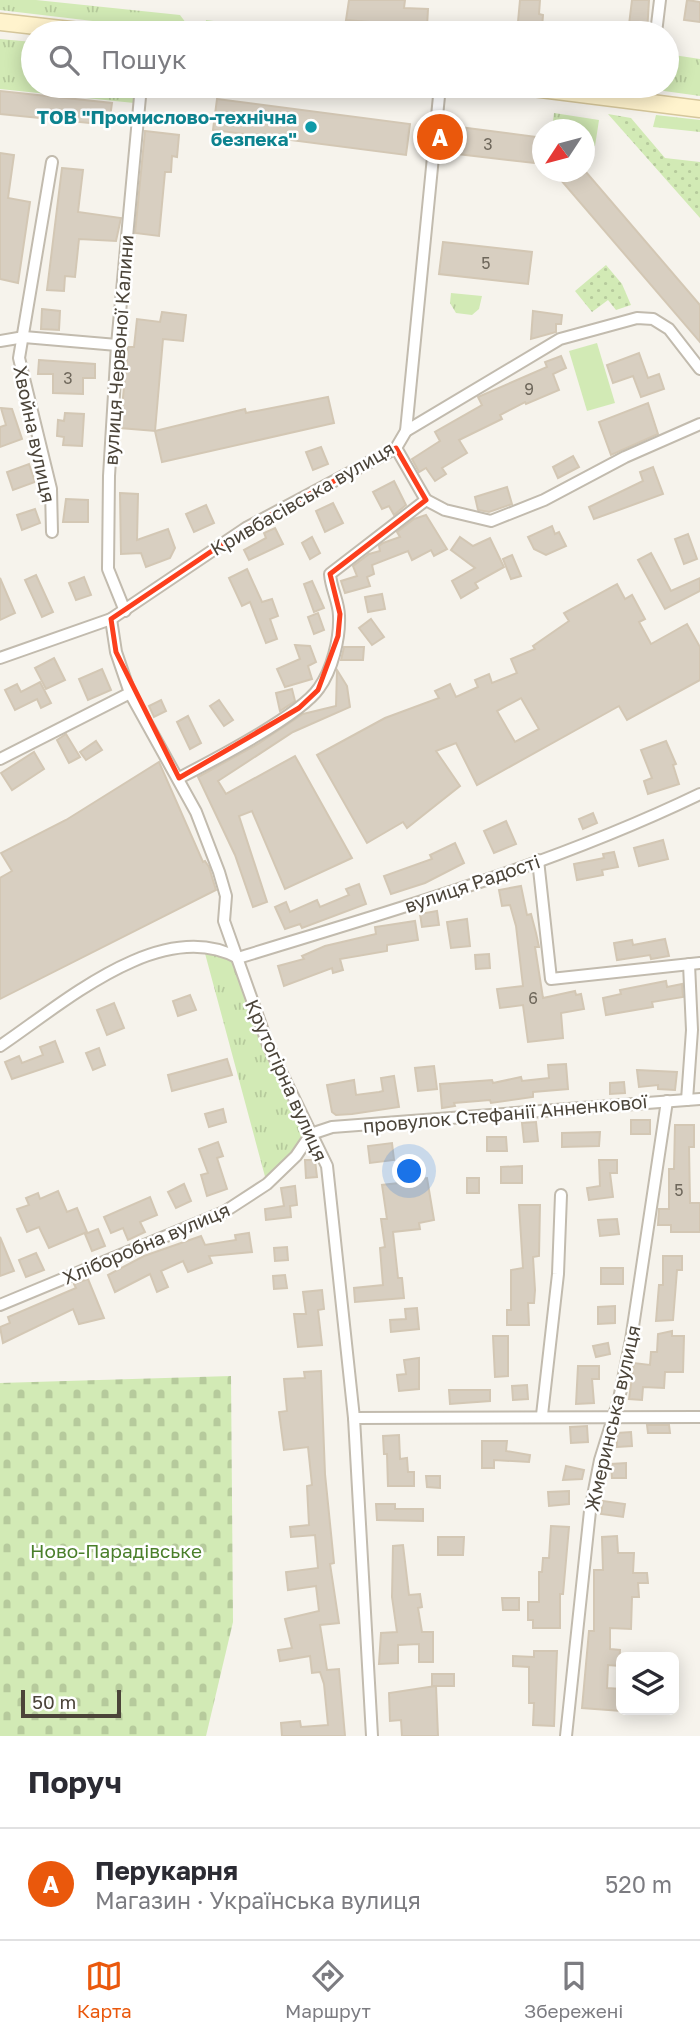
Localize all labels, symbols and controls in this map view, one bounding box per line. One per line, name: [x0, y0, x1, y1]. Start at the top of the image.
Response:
search box: [21, 21, 679, 98]
icon: search: [45, 41, 83, 79]
text: Пошук: [101, 44, 187, 75]
place label: ТОВ "Промислово-технічна безпека": [37, 105, 297, 150]
pin: A: [417, 111, 463, 163]
marker: ТОВ "Промислово-технічна безпека": [303, 119, 319, 135]
north arrow: [532, 119, 595, 182]
house number: 3: [483, 134, 493, 154]
street label: вулиця Червоної Калини: [98, 234, 138, 466]
house number: 5: [481, 253, 491, 273]
street label: Хвойна вулиця: [9, 363, 61, 505]
house number: 3: [63, 368, 73, 388]
house number: 9: [524, 379, 534, 399]
street label: Кривбасівська вулиця: [206, 436, 398, 560]
street label: вулиця Радості: [401, 849, 543, 917]
house number: 6: [528, 988, 538, 1008]
street label: Крутогірна вулиця: [241, 995, 333, 1165]
street label: провулок Стефанії Анненкової: [362, 1089, 649, 1137]
your location: [392, 1154, 426, 1188]
house number: 5: [674, 1180, 684, 1200]
street label: Хліборобна вулиця: [59, 1197, 233, 1289]
street label: Жмеринська вулиця: [579, 1323, 645, 1513]
park label: Ново-Парадівське: [30, 1539, 202, 1562]
map controls: [616, 1652, 679, 1715]
button: layers: [616, 1652, 679, 1715]
scale bar: [21, 1687, 121, 1719]
text: 50 m: [32, 1690, 76, 1713]
text: Поруч: [28, 1764, 122, 1800]
text: Перукарня: [95, 1855, 238, 1886]
text: A: [43, 1870, 59, 1898]
text: 520 m: [605, 1870, 672, 1898]
text: Магазин · Українська вулиця: [95, 1886, 421, 1914]
tab: Карта: [77, 1957, 132, 2022]
tab: Маршрут: [285, 1957, 371, 2022]
tab: Збережені: [524, 1957, 623, 2022]

